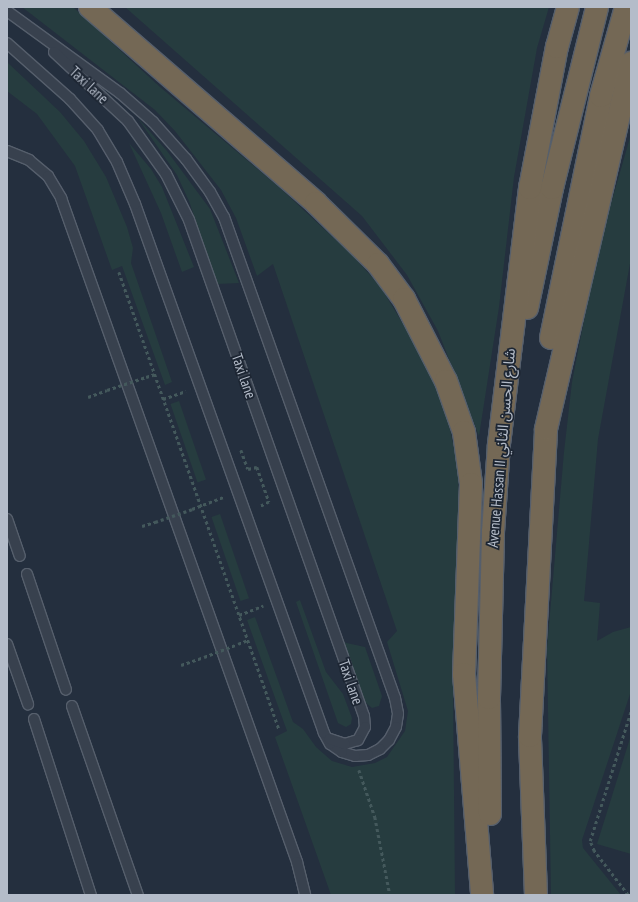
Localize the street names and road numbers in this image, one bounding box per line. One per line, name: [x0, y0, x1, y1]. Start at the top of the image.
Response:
street label: Taxi lane: [66, 63, 112, 107]
street label: Avenue Hassan II شارع الحسن الثاني: [483, 348, 519, 548]
street label: Taxi lane: [228, 351, 260, 401]
street label: Taxi lane: [335, 657, 367, 707]

